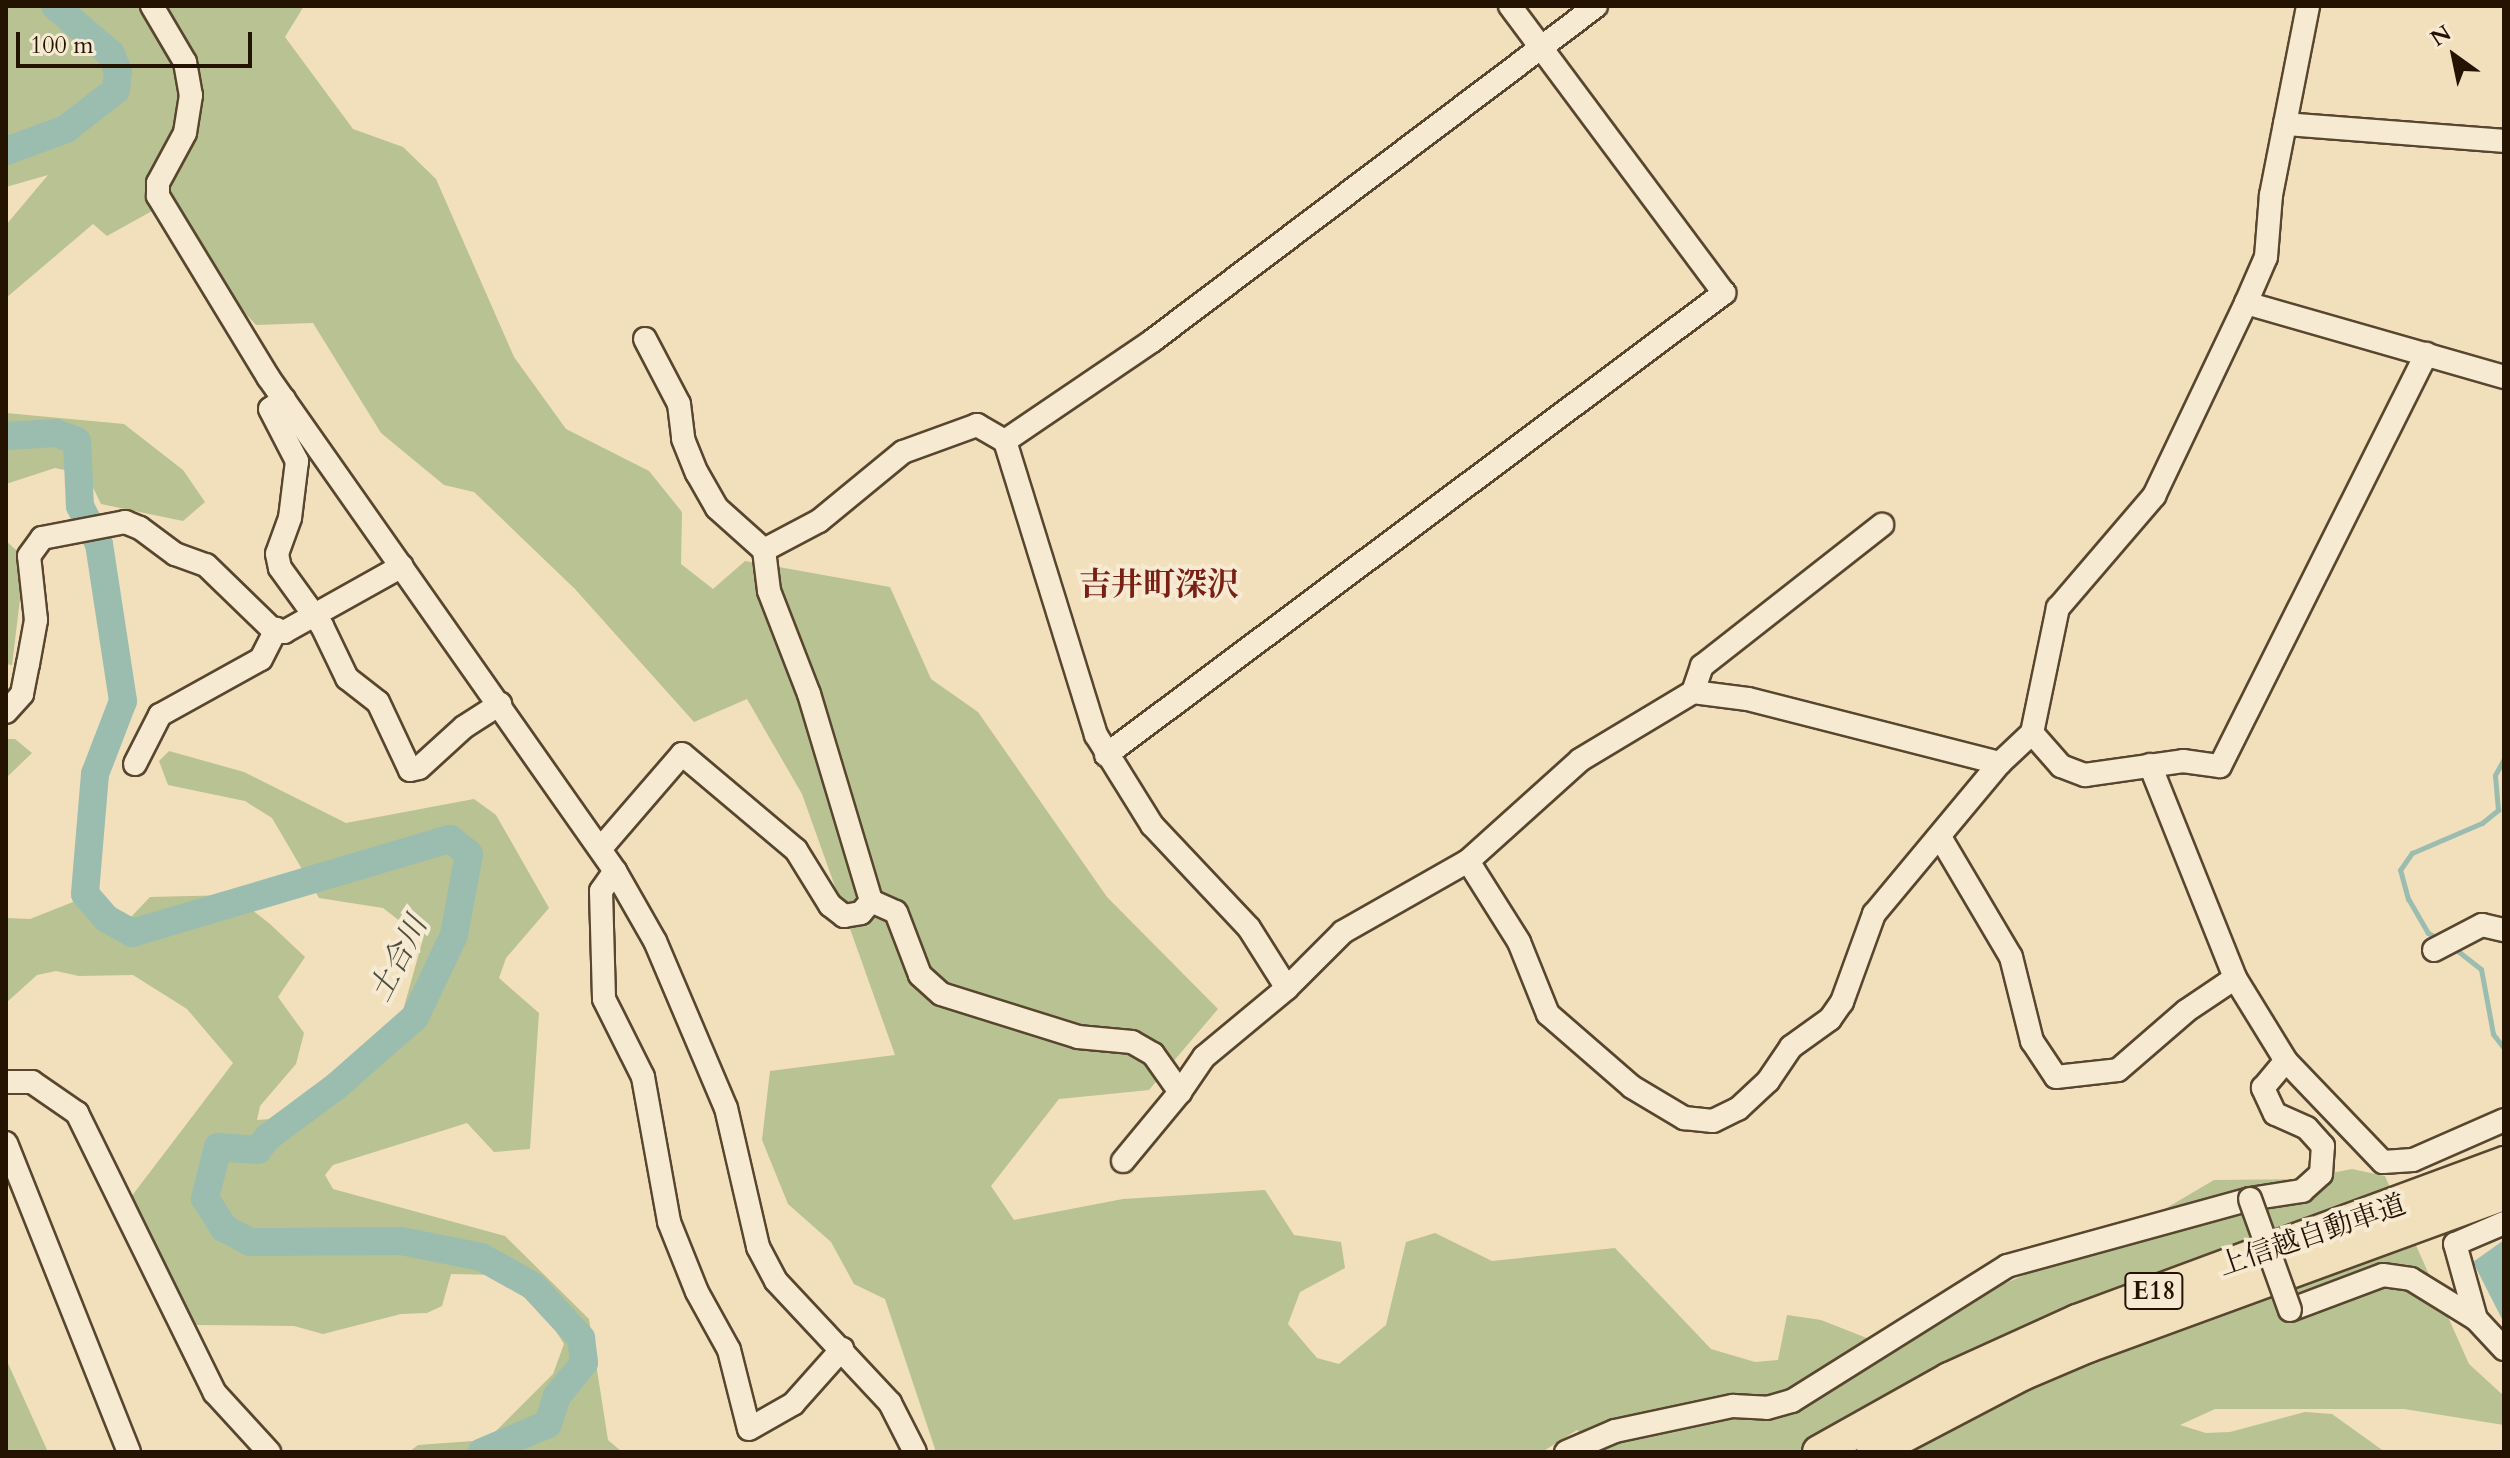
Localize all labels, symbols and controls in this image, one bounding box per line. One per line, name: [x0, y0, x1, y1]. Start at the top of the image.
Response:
scale bar: [20, 16, 256, 66]
north arrow: [2414, 16, 2494, 96]
text: N: [2425, 18, 2457, 54]
text: 100 m: [30, 29, 94, 62]
district label: 吉井町深沢: [1079, 566, 1239, 604]
water label: 土合川: [363, 911, 435, 1007]
street label: 上信越自動車道: [2214, 1187, 2410, 1283]
road number: E18: [2124, 1269, 2184, 1313]

